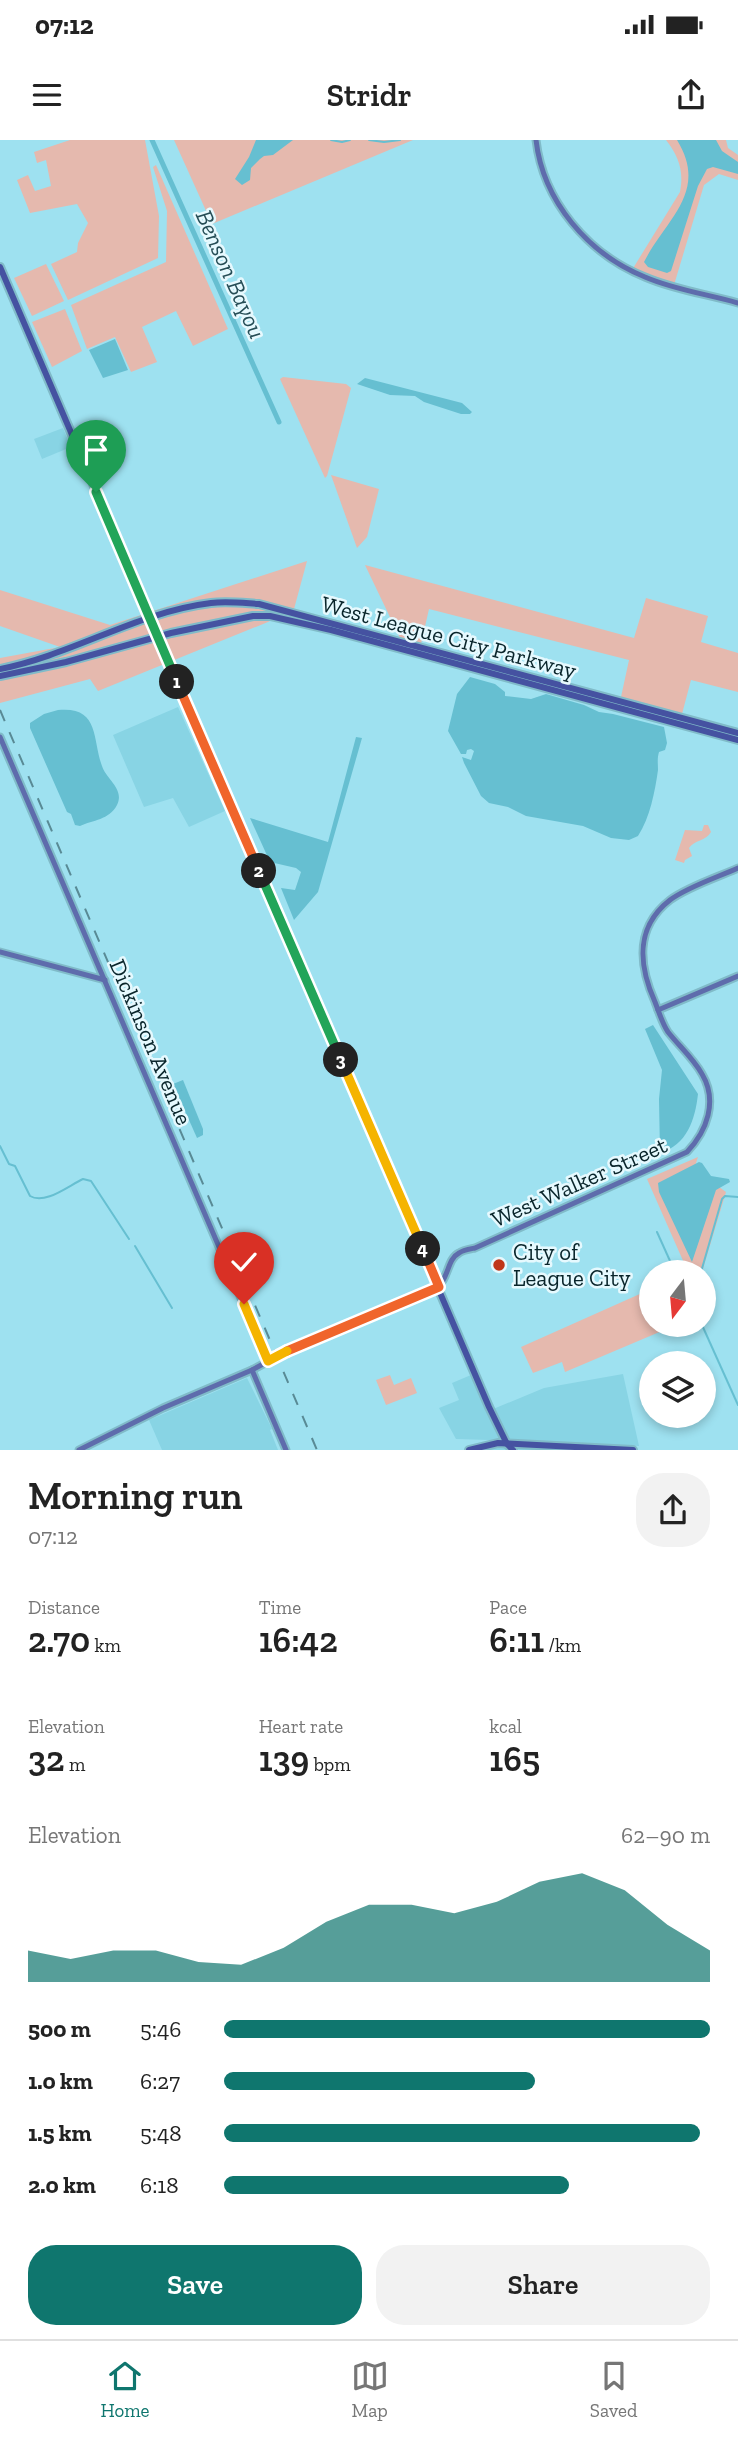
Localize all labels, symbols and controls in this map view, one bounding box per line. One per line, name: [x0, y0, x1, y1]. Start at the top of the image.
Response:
text: 07:12: [35, 9, 94, 41]
icon: menu: [28, 76, 66, 114]
text: Stridr: [327, 76, 412, 114]
icon: share: [672, 76, 710, 114]
water label: Benson Bayou: [190, 205, 272, 343]
pin: [66, 420, 126, 492]
icon: arrive: [77, 431, 115, 469]
street label: West League City Parkway: [318, 589, 580, 685]
pin: 1: [160, 664, 194, 700]
text: 1: [173, 670, 180, 693]
pin: 2: [242, 854, 276, 888]
text: 2: [253, 859, 264, 882]
street label: Dickinson Avenue: [103, 955, 199, 1129]
pin: 3: [324, 1042, 358, 1077]
text: 3: [335, 1048, 346, 1071]
street label: West Walker Street: [487, 1130, 672, 1233]
pin: [214, 1232, 274, 1304]
pin: 4: [406, 1232, 440, 1266]
text: 4: [417, 1237, 428, 1260]
place label: City of League City: [513, 1238, 631, 1292]
icon: check: [225, 1243, 263, 1281]
marker: City of League City: [491, 1257, 507, 1273]
north arrow: [639, 1260, 716, 1337]
map controls: [639, 1260, 716, 1428]
button: layers: [639, 1351, 716, 1428]
text: Morning run: [28, 1473, 243, 1519]
button: share: [636, 1473, 710, 1547]
text: 07:12: [28, 1522, 78, 1550]
text: Distance: [28, 1596, 100, 1619]
text: Time: [259, 1596, 301, 1619]
text: Pace: [489, 1596, 527, 1619]
text: 2.70: [28, 1619, 90, 1661]
text: 16:42: [259, 1619, 338, 1661]
text: 6:11: [489, 1619, 544, 1661]
text: km: [90, 1634, 121, 1657]
text: /km: [544, 1634, 581, 1657]
text: Elevation: [28, 1715, 105, 1738]
text: Heart rate: [259, 1715, 343, 1738]
text: kcal: [489, 1715, 522, 1738]
text: 32: [28, 1738, 65, 1780]
text: 139: [259, 1738, 309, 1780]
text: 165: [489, 1738, 540, 1780]
text: m: [65, 1753, 85, 1776]
text: bpm: [309, 1753, 351, 1776]
text: Elevation: [28, 1821, 121, 1849]
text: 62–90 m: [621, 1821, 710, 1849]
text: 500 m: [28, 2015, 91, 2043]
text: 5:46: [140, 2015, 182, 2043]
text: 1.0 km: [28, 2067, 93, 2095]
text: 6:27: [140, 2067, 180, 2095]
text: 1.5 km: [28, 2119, 92, 2147]
text: 5:48: [140, 2119, 182, 2147]
text: 2.0 km: [28, 2171, 96, 2199]
text: 6:18: [140, 2171, 179, 2199]
button: Save: [28, 2245, 362, 2325]
button: Share: [376, 2245, 710, 2325]
tab: Home: [101, 2357, 150, 2422]
tab: Map: [351, 2357, 389, 2422]
tab: Saved: [590, 2357, 637, 2422]

